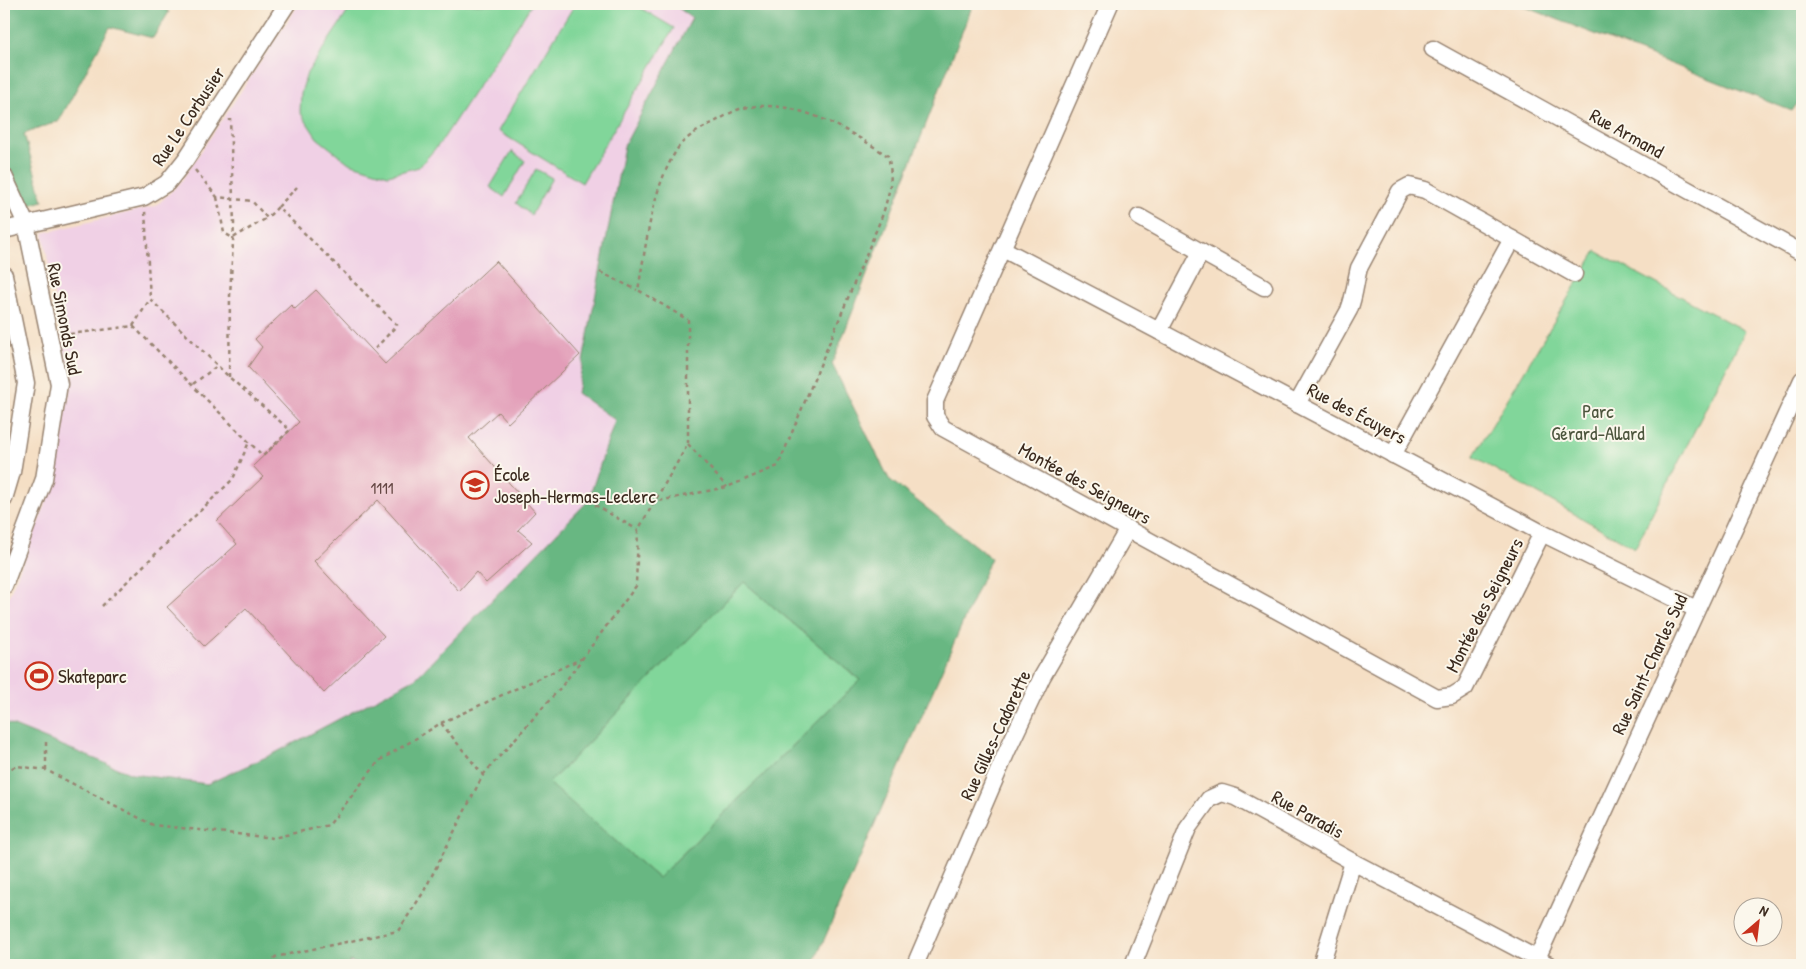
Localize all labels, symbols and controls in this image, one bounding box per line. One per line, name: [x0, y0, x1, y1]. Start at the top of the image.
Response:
street label: Rue Le Corbusier: [145, 61, 231, 171]
street label: Rue Armand: [1585, 102, 1669, 164]
street label: Rue Simonds Sud: [41, 261, 89, 378]
street label: Rue des Écuyers: [1303, 376, 1411, 450]
park label: Parc Gérard-Allard: [1551, 398, 1645, 446]
street label: Montée des Seigneurs: [1014, 436, 1156, 530]
place label: École Joseph-Hermas-Leclerc: [494, 461, 656, 509]
school or university icon: École Joseph-Hermas-Leclerc: [460, 470, 490, 500]
house number: 1111: [370, 477, 394, 499]
street label: Montée des Seigneurs: [1439, 533, 1529, 677]
street label: Rue Saint-Charles Sud: [1605, 589, 1693, 739]
sports icon: Skateparc: [24, 661, 54, 691]
place label: Skateparc: [58, 663, 127, 689]
street label: Rue Gilles-Cadorette: [953, 665, 1037, 804]
street label: Rue Paradis: [1267, 784, 1349, 844]
north arrow: [1734, 896, 1784, 946]
text: N: [1757, 900, 1773, 920]

